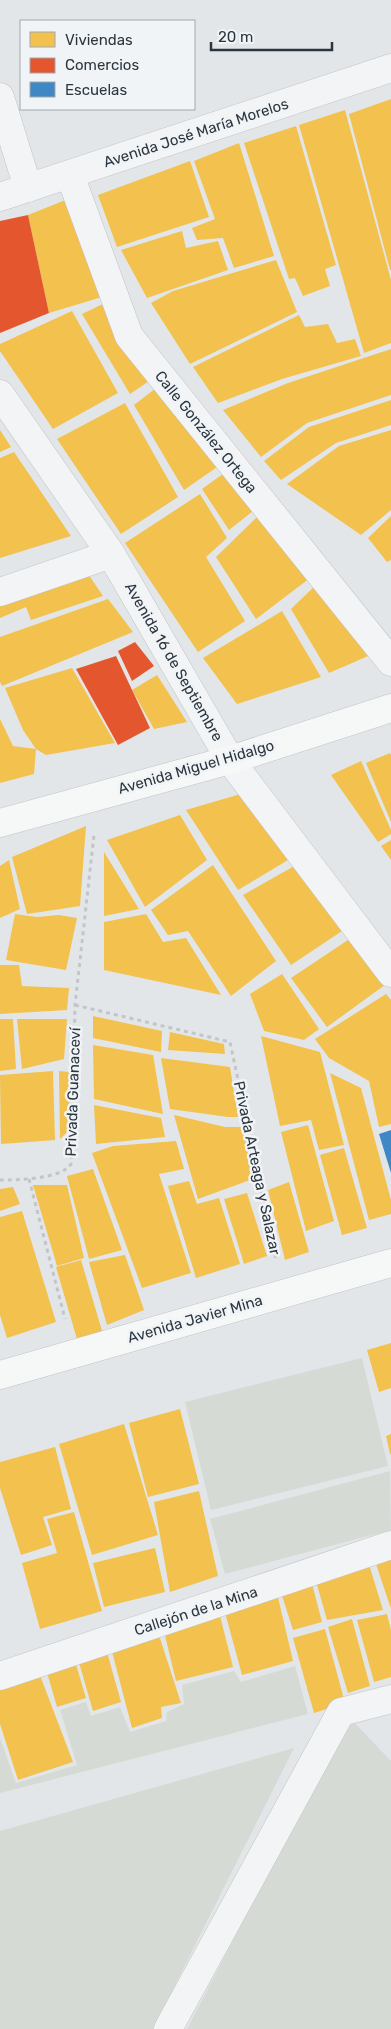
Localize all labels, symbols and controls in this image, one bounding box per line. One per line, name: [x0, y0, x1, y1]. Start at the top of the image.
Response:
legend: [20, 20, 195, 110]
scale bar: [211, 20, 332, 52]
text: 20 m: [218, 28, 253, 46]
text: Viviendas: [65, 31, 133, 49]
text: Comercios: [65, 56, 139, 74]
text: Escuelas: [65, 81, 127, 99]
street label: Avenida José María Morelos: [101, 94, 291, 171]
street label: Calle González Ortega: [151, 367, 261, 497]
street label: Avenida 16 de Septiembre: [121, 579, 227, 745]
street label: Avenida Miguel Hidalgo: [116, 736, 276, 798]
street label: Privada Guanaceví: [62, 1026, 84, 1157]
street label: Privada Arteaga y Salazar: [230, 1079, 284, 1257]
street label: Avenida Javier Mina: [125, 1291, 265, 1347]
street label: Callejón de la Mina: [132, 1583, 260, 1639]

